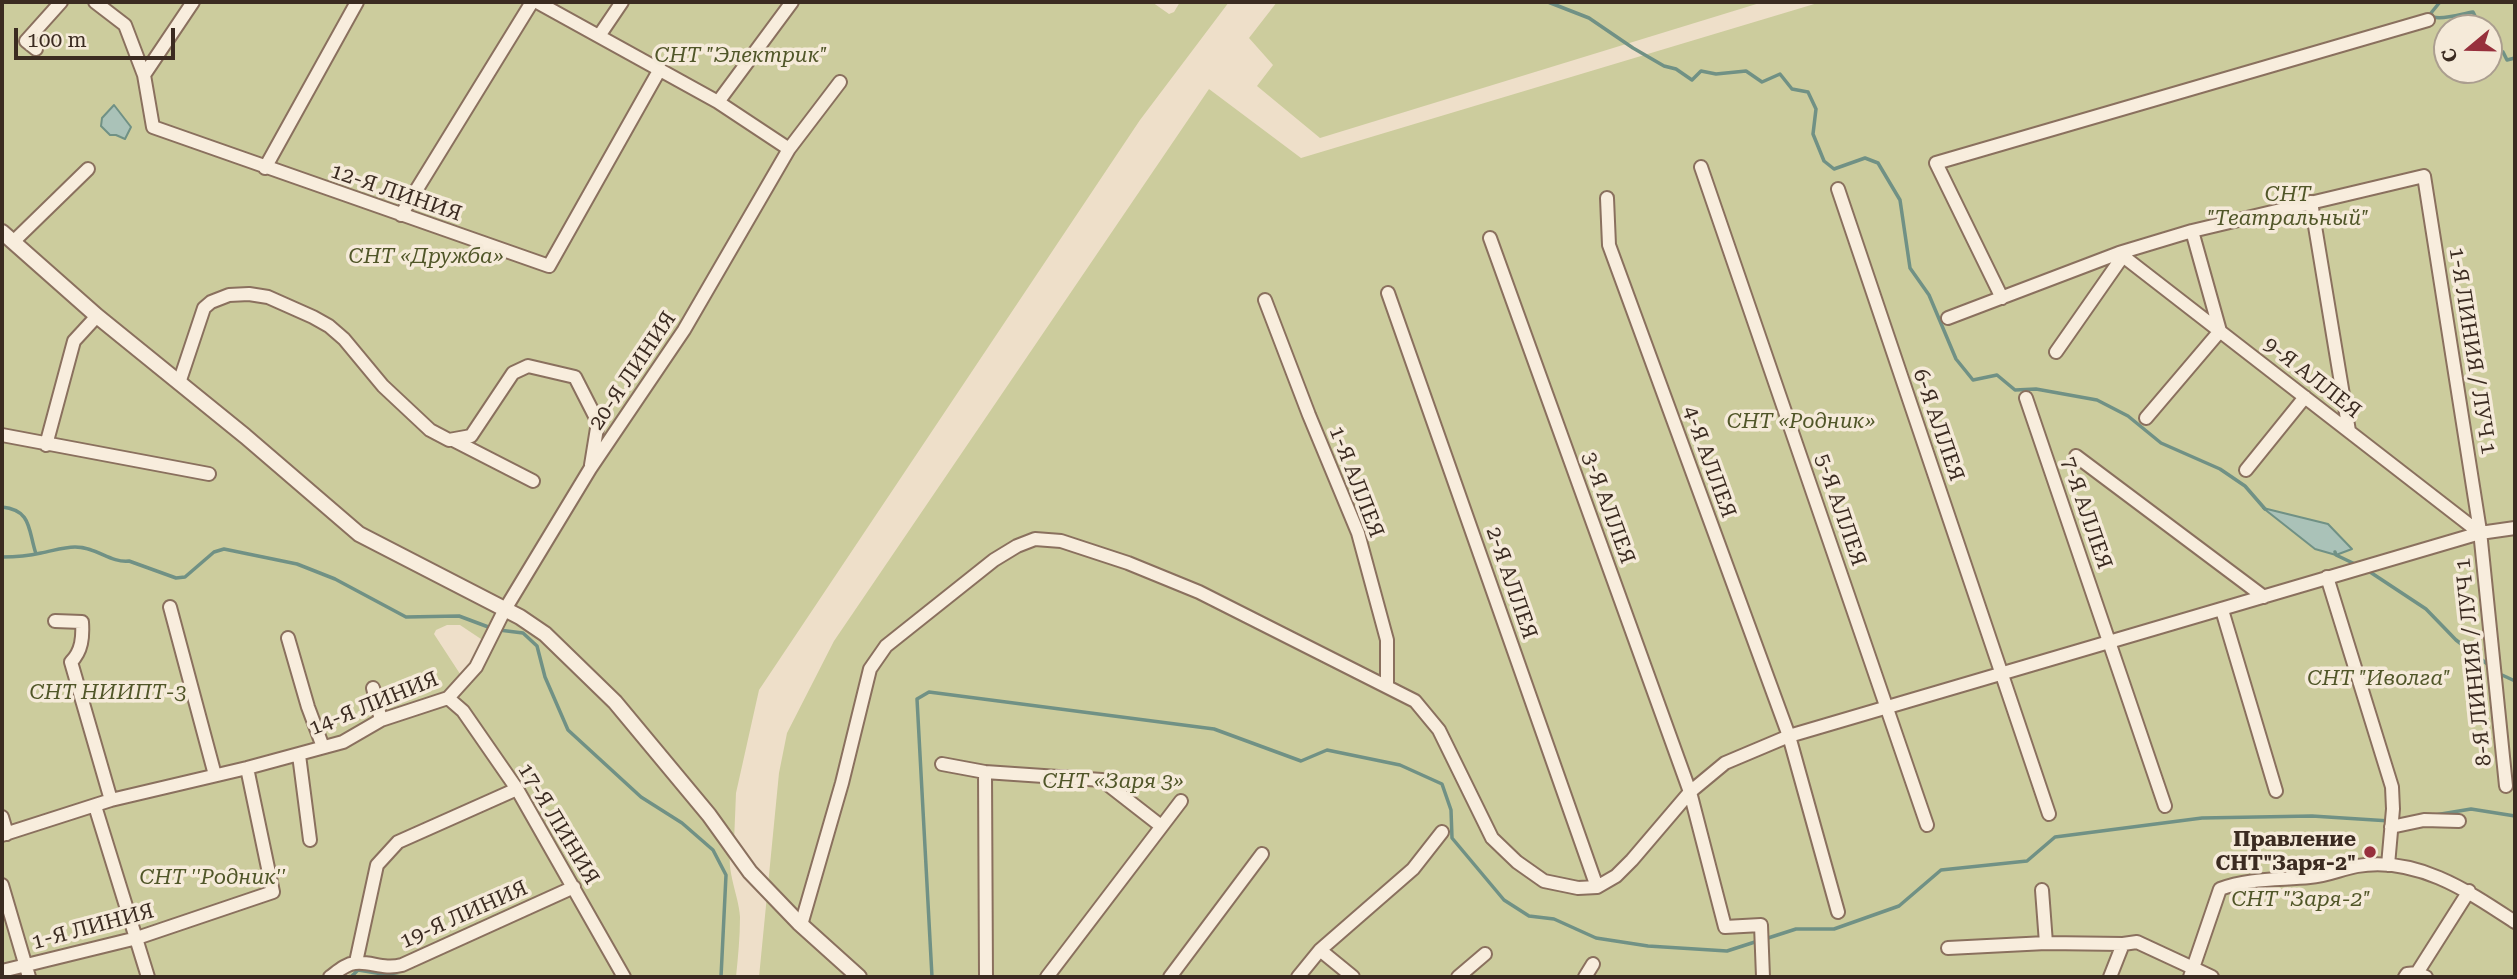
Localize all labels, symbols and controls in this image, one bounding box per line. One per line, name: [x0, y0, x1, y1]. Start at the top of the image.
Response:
scale bar: [18, 14, 178, 58]
north arrow: [2433, 14, 2503, 84]
text: 100 m: [27, 28, 87, 52]
park label: СНТ "Электрик": [654, 43, 828, 69]
text: С: [2437, 45, 2463, 65]
street label: 12-Я ЛИНИЯ: [327, 159, 465, 227]
park label: СНТ "Театральный": [2207, 182, 2369, 232]
park label: СНТ «Дружба»: [349, 244, 503, 270]
street label: 1-Я ЛИНИЯ / ЛУЧ 1: [2443, 246, 2501, 456]
street label: 20-Я ЛИНИЯ: [584, 307, 682, 435]
street label: 9-Я АЛЛЕЯ: [2258, 332, 2366, 424]
street label: 6-Я АЛЛЕЯ: [1907, 366, 1969, 484]
street label: 4-Я АЛЛЕЯ: [1677, 403, 1741, 521]
park label: СНТ «Родник»: [1727, 409, 1875, 435]
street label: 1-Я АЛЛЕЯ: [1323, 423, 1389, 541]
street label: 3-Я АЛЛЕЯ: [1576, 449, 1640, 567]
street label: 5-Я АЛЛЕЯ: [1809, 451, 1871, 569]
street label: 7-Я АЛЛЕЯ: [2055, 454, 2117, 572]
street label: 2-Я АЛЛЕЯ: [1480, 524, 1542, 642]
street label: 8-Я ЛИНИЯ / ЛУЧ 1: [2451, 557, 2497, 767]
park label: СНТ "Иволга": [2307, 666, 2451, 692]
street label: 14-Я ЛИНИЯ: [306, 667, 442, 741]
park label: СНТ НИИПТ-3: [30, 680, 186, 706]
street label: 17-Я ЛИНИЯ: [512, 759, 604, 889]
park label: СНТ «Заря 3»: [1043, 769, 1183, 795]
place label: Правление СНТ"Заря-2": [2216, 827, 2356, 877]
marker: Правление СНТ"Заря-2": [2362, 844, 2378, 860]
park label: СНТ ''Родник'': [140, 865, 286, 891]
street label: 19-Я ЛИНИЯ: [396, 876, 532, 954]
park label: СНТ "Заря-2": [2231, 887, 2371, 913]
street label: 1-Я ЛИНИЯ: [29, 899, 157, 955]

